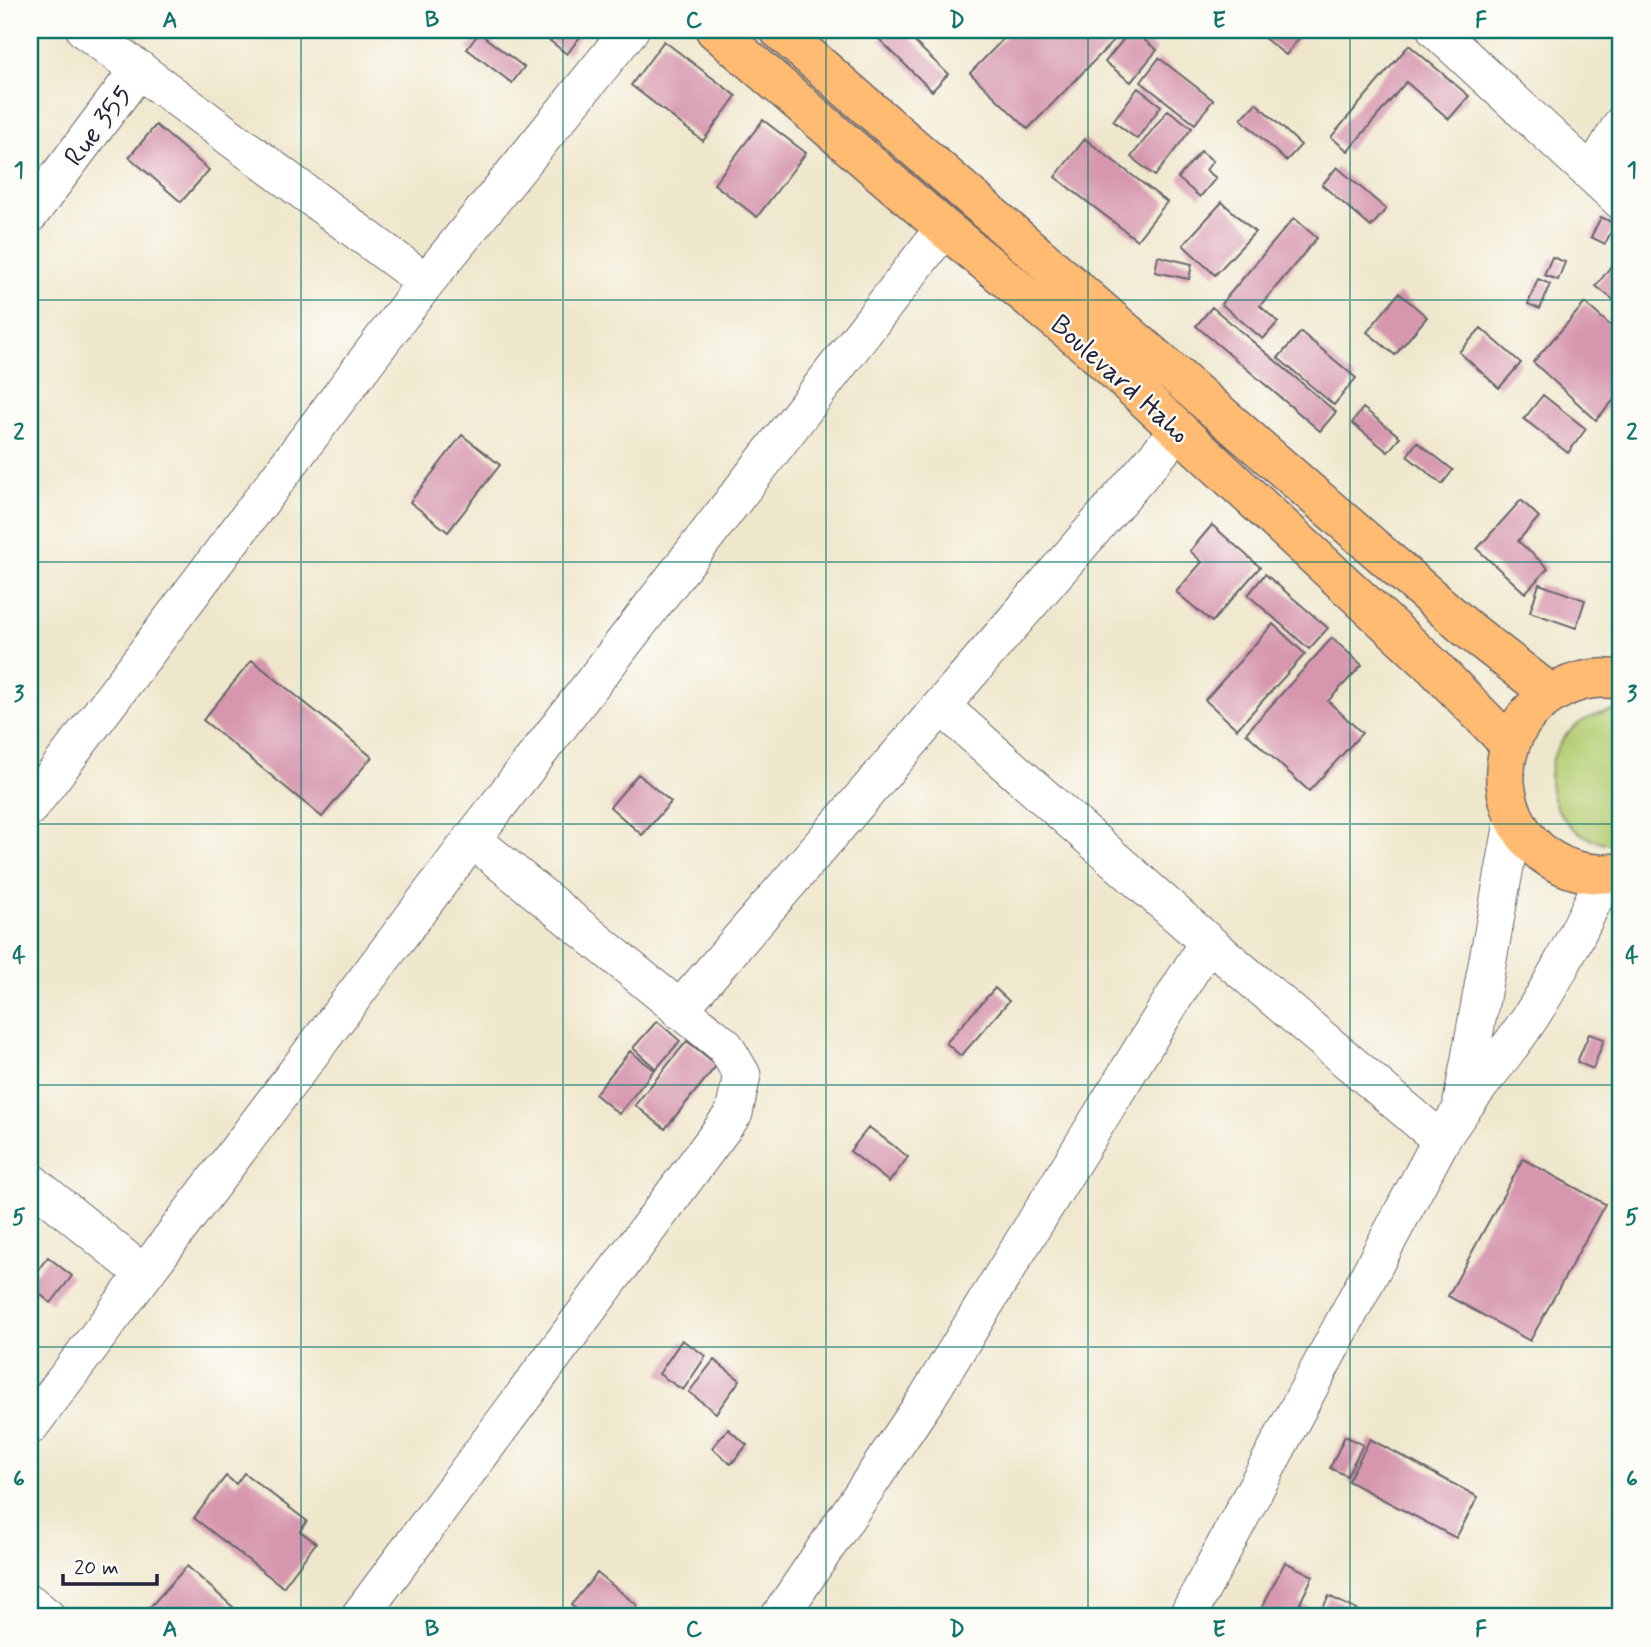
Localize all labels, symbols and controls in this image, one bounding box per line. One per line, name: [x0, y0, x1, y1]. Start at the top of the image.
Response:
text: A: [162, 6, 178, 36]
text: B: [425, 6, 440, 36]
text: C: [686, 6, 703, 36]
text: D: [949, 6, 965, 36]
text: E: [1212, 6, 1226, 36]
text: F: [1475, 6, 1487, 36]
street label: Rue 355: [56, 79, 142, 174]
text: 1: [14, 156, 24, 186]
text: 1: [1627, 156, 1637, 186]
street label: Boulevard Haho: [1042, 307, 1197, 452]
text: 2: [13, 418, 25, 448]
text: 2: [1626, 418, 1638, 448]
text: 3: [14, 680, 25, 710]
text: 3: [1627, 680, 1638, 710]
text: 4: [12, 941, 26, 971]
text: 4: [1625, 941, 1639, 971]
text: 5: [12, 1203, 26, 1233]
text: 5: [1625, 1203, 1639, 1233]
text: 6: [13, 1465, 25, 1495]
text: 6: [1626, 1465, 1638, 1495]
scale bar: [63, 1542, 158, 1586]
text: 20 m: [74, 1554, 119, 1582]
text: A: [162, 1615, 178, 1645]
text: B: [425, 1615, 440, 1645]
text: C: [686, 1615, 703, 1645]
text: D: [949, 1615, 965, 1645]
text: E: [1212, 1615, 1226, 1645]
text: F: [1475, 1615, 1487, 1645]

